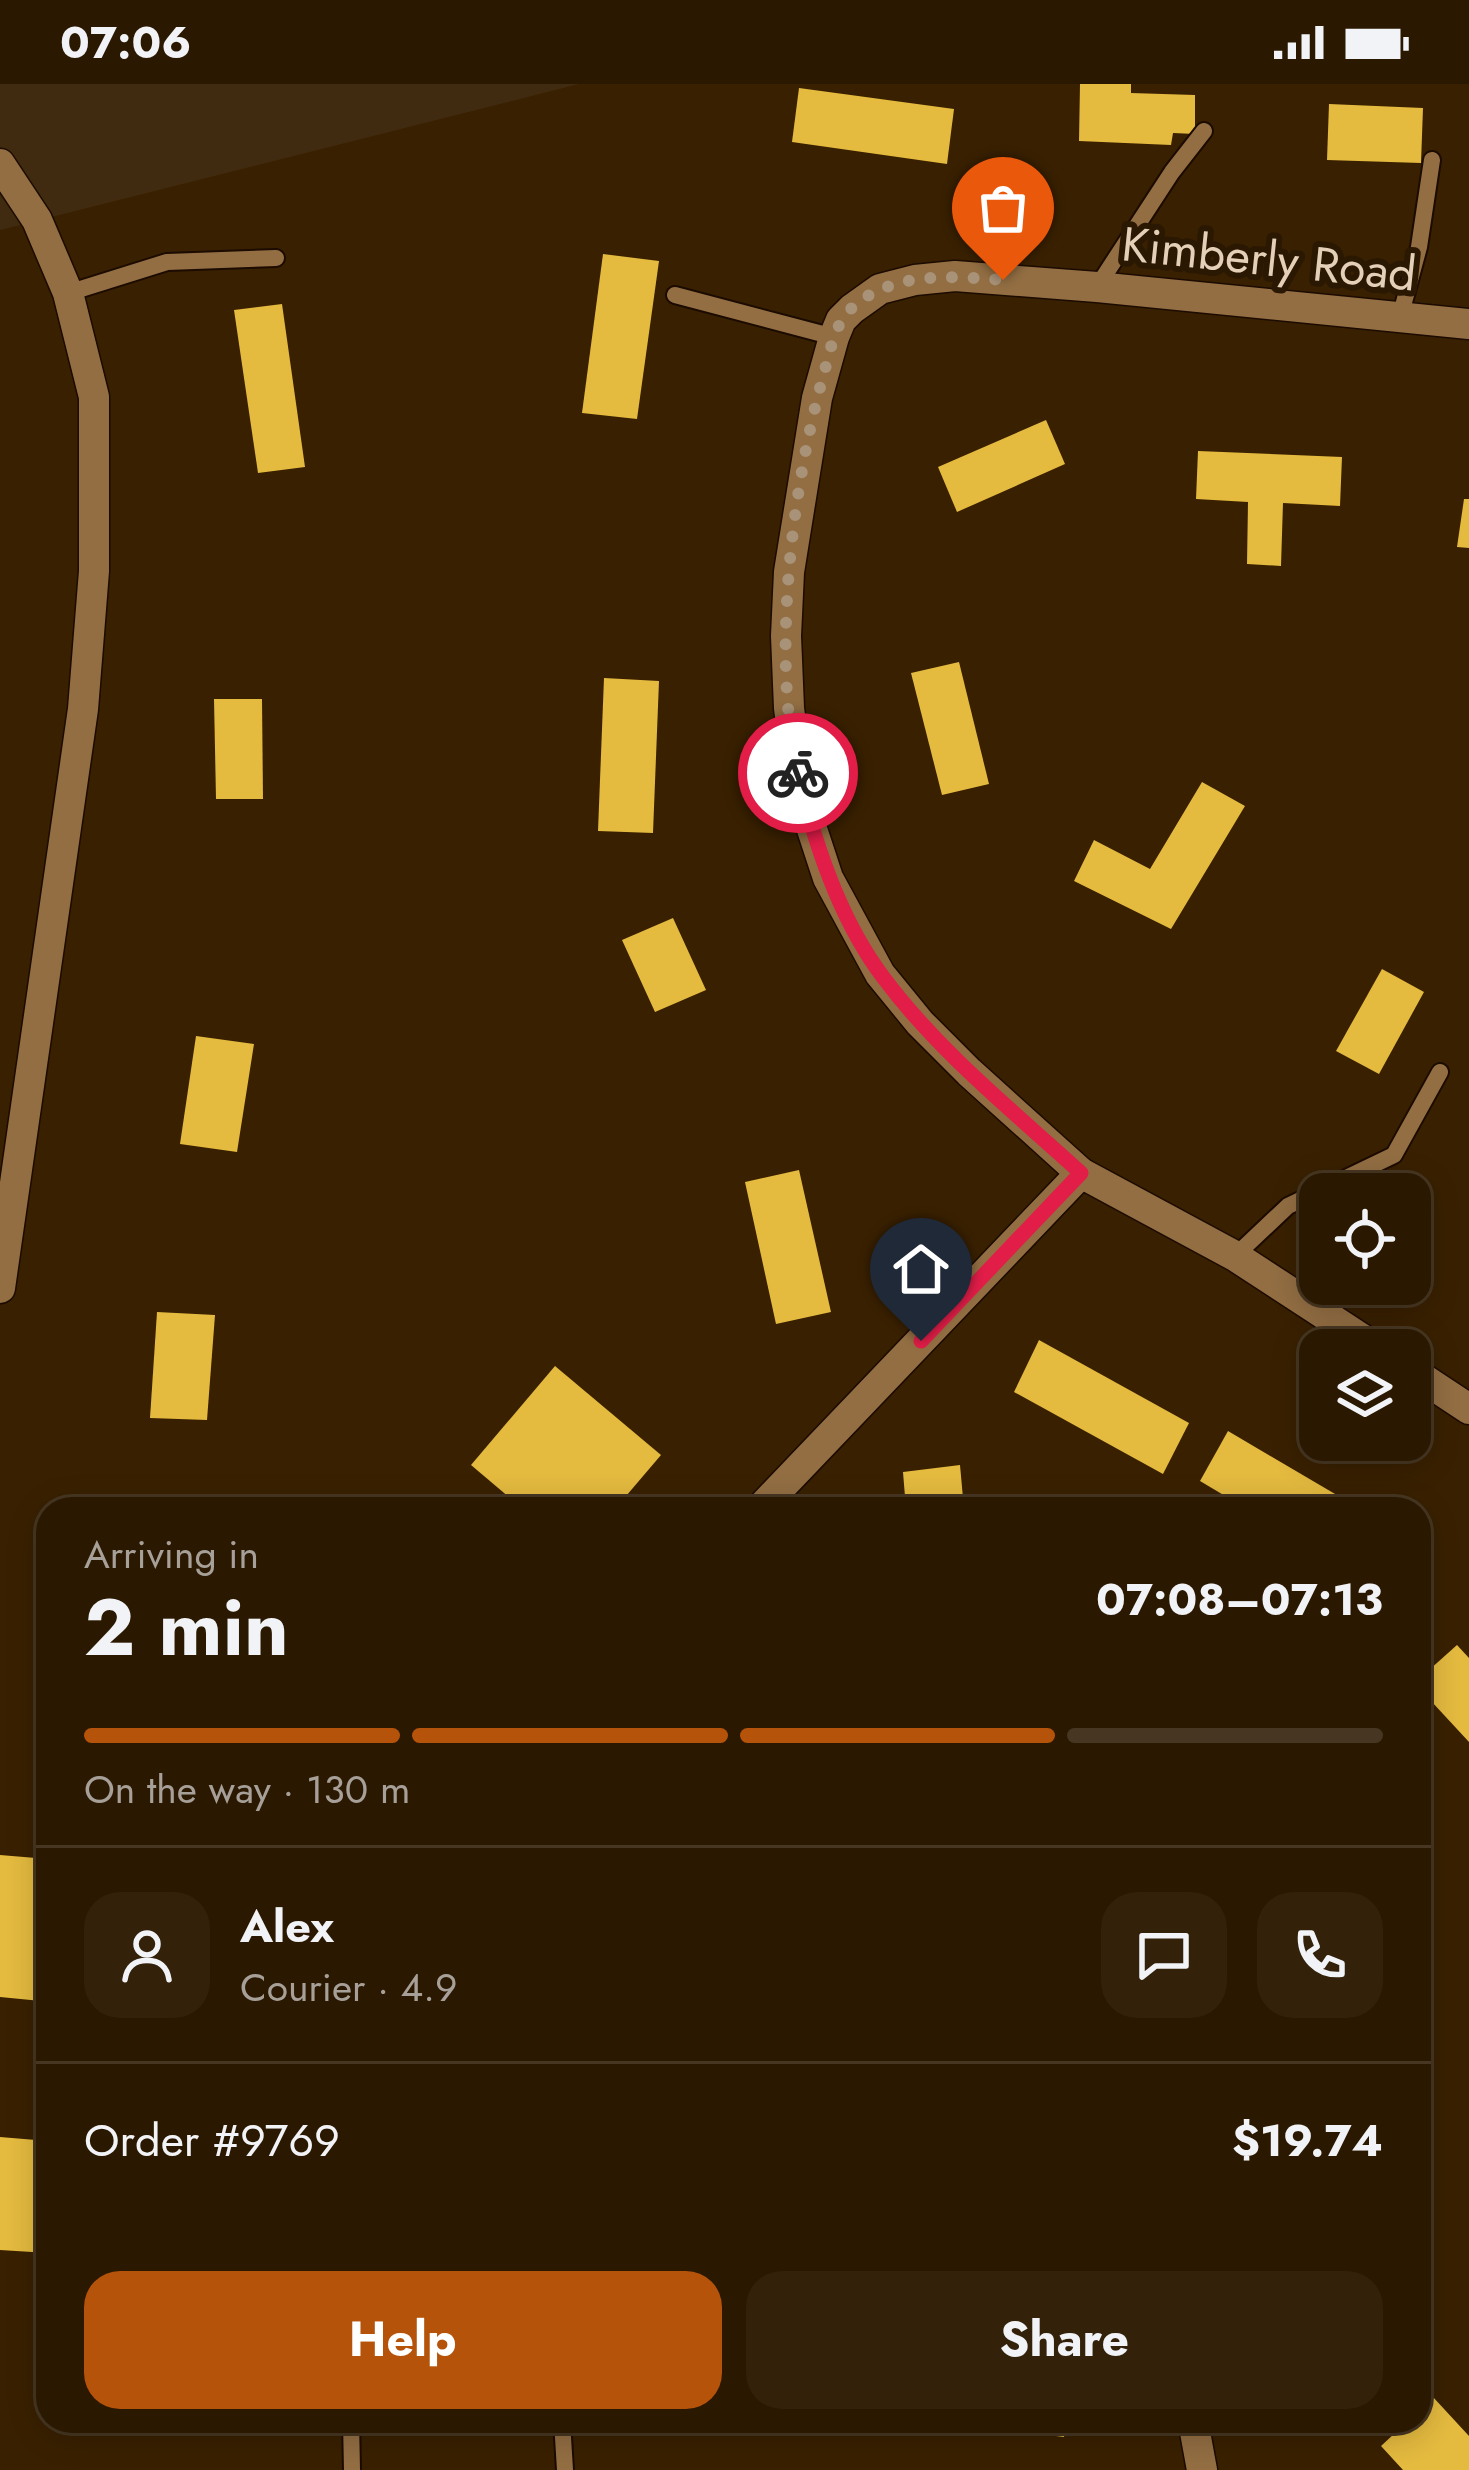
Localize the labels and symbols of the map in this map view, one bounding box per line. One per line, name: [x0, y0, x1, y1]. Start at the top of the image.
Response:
pin: [952, 157, 1054, 280]
street label: Kimberly Road: [1118, 209, 1420, 309]
courier: [738, 713, 858, 833]
pin: [870, 1218, 972, 1341]

